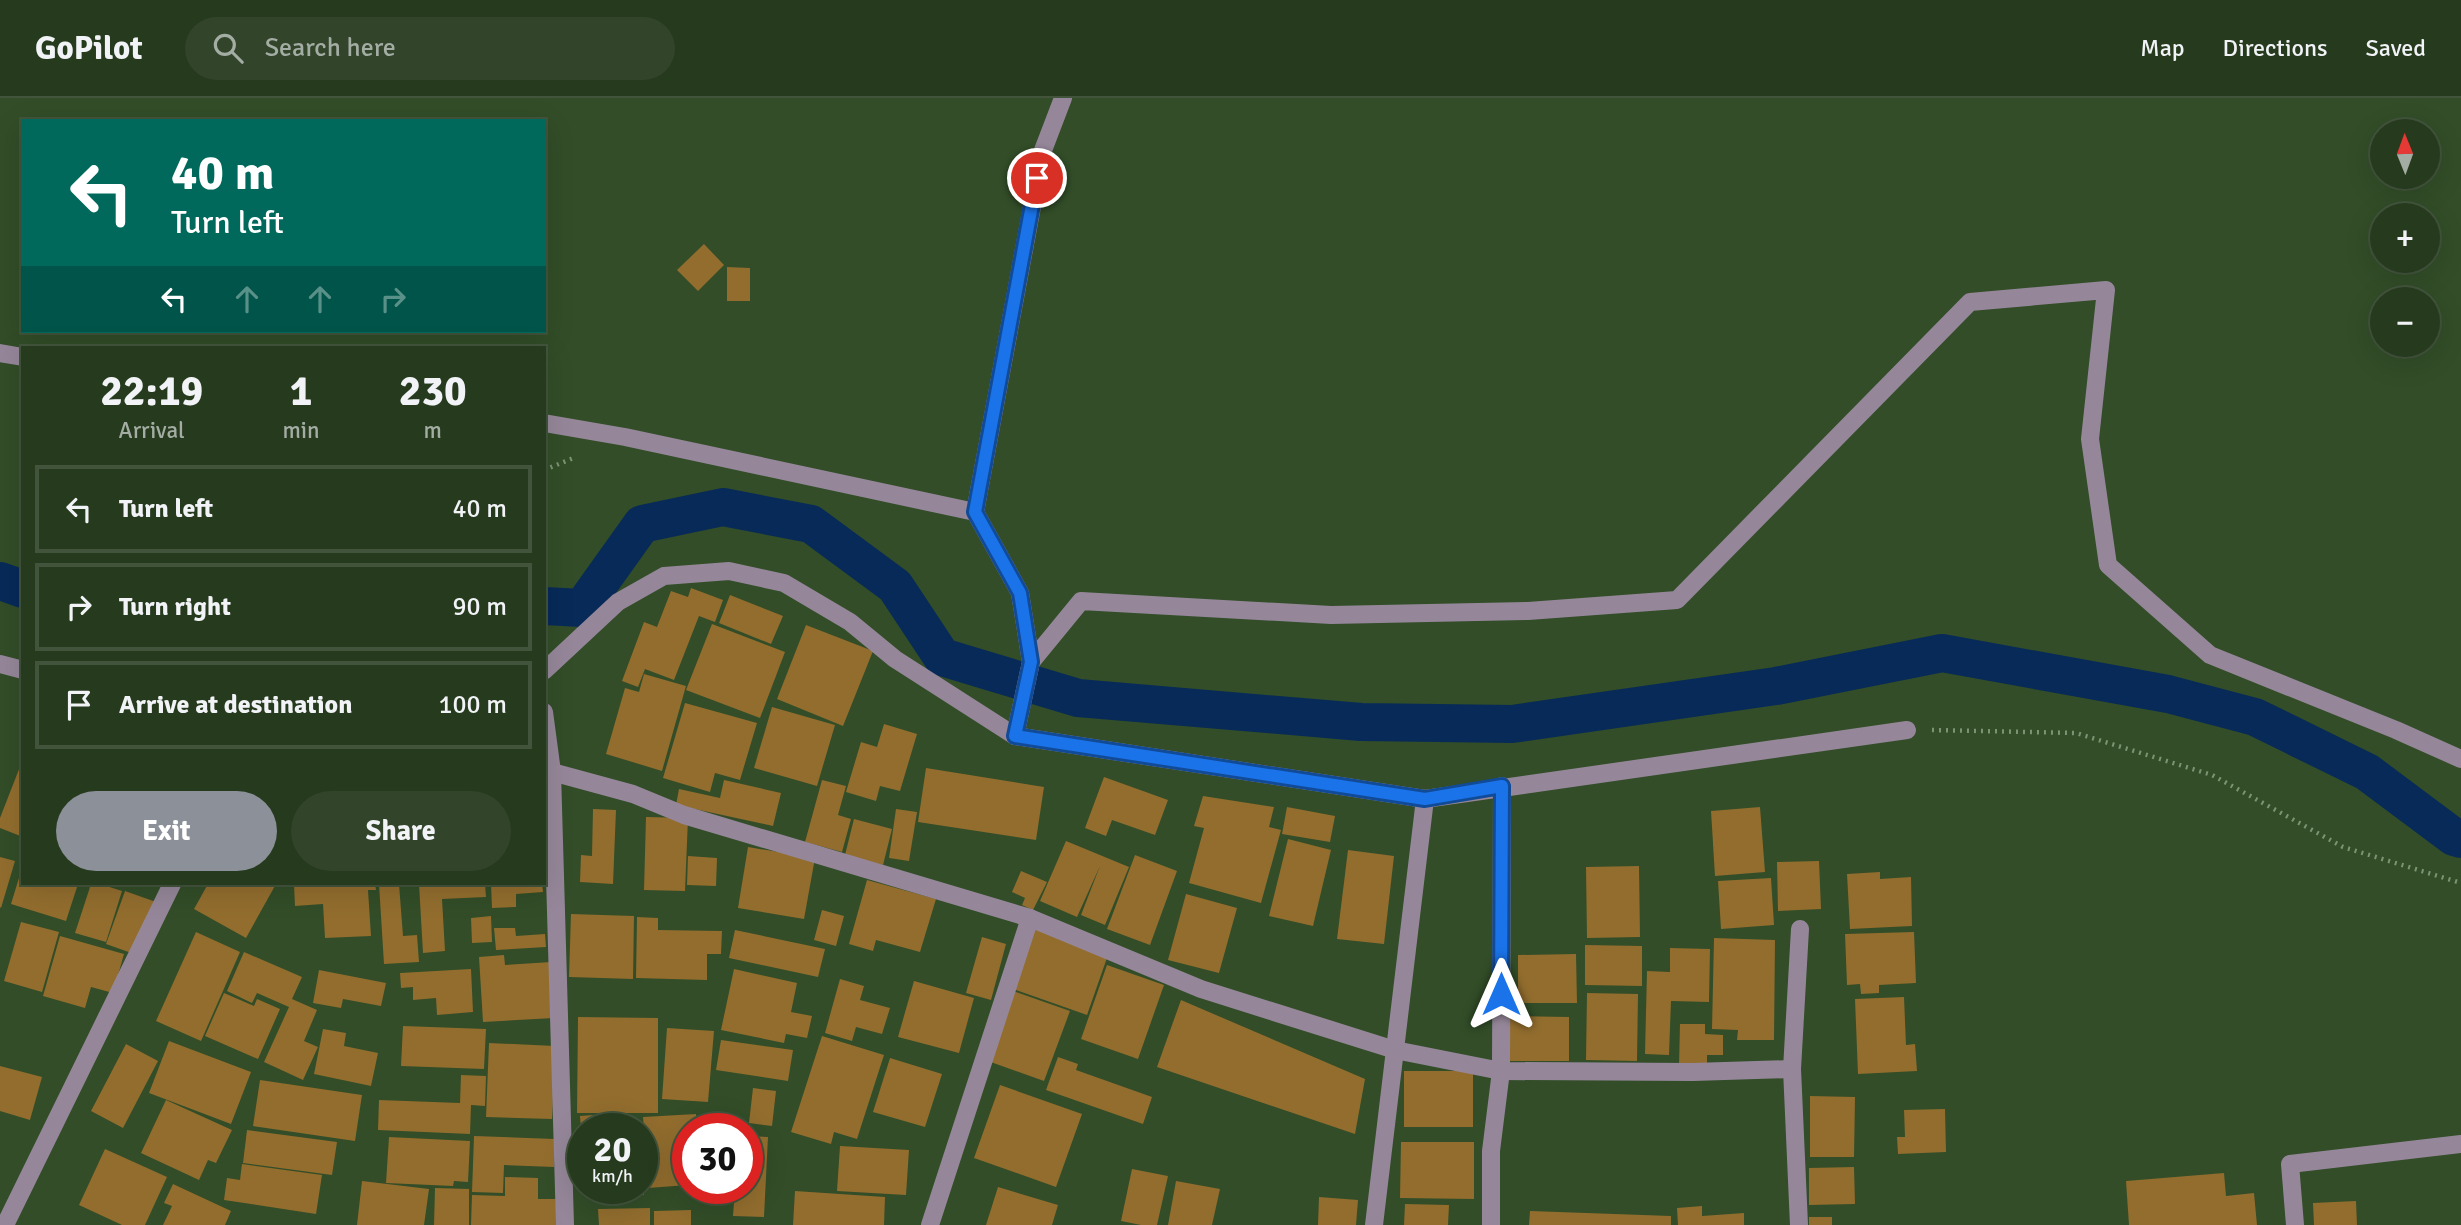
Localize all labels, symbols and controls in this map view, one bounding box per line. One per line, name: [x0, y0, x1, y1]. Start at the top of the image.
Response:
search box: [185, 17, 675, 80]
text: GoPilot: [35, 28, 143, 69]
icon: search: [209, 29, 247, 67]
text: Search here: [265, 32, 396, 64]
text: Map: [2140, 33, 2185, 63]
text: Directions: [2223, 33, 2328, 63]
text: Saved: [2366, 33, 2426, 63]
north arrow: [2370, 119, 2440, 189]
map controls: [2370, 119, 2440, 357]
text: 40 m: [171, 143, 274, 203]
icon: left: [56, 147, 147, 238]
pin: [1007, 148, 1067, 208]
icon: arrive: [1018, 159, 1056, 197]
text: Turn left: [171, 203, 284, 242]
button: +: [2370, 203, 2440, 273]
icon: left: [155, 280, 193, 318]
icon: ahead: [228, 280, 266, 318]
icon: ahead: [301, 280, 339, 318]
icon: right: [374, 280, 412, 318]
button: −: [2370, 287, 2440, 357]
text: 22:19: [100, 366, 203, 417]
text: 1: [290, 366, 312, 417]
text: 230: [399, 366, 467, 417]
text: Arrival: [119, 416, 185, 445]
text: min: [282, 416, 320, 445]
text: m: [424, 416, 442, 445]
icon: left: [60, 490, 98, 528]
text: Turn left: [119, 493, 213, 525]
text: 40 m: [452, 493, 507, 525]
icon: right: [60, 588, 98, 626]
text: Turn right: [119, 591, 231, 623]
text: 90 m: [452, 591, 507, 623]
icon: arrive: [60, 686, 98, 724]
text: Arrive at destination: [119, 689, 352, 721]
text: 100 m: [438, 689, 507, 721]
button: Exit: [56, 791, 277, 871]
button: Share: [291, 791, 511, 871]
position arrow: [1464, 957, 1538, 1031]
speed limit sign: 30: [672, 1113, 763, 1204]
text: 20: [594, 1128, 631, 1171]
text: km/h: [592, 1165, 633, 1187]

